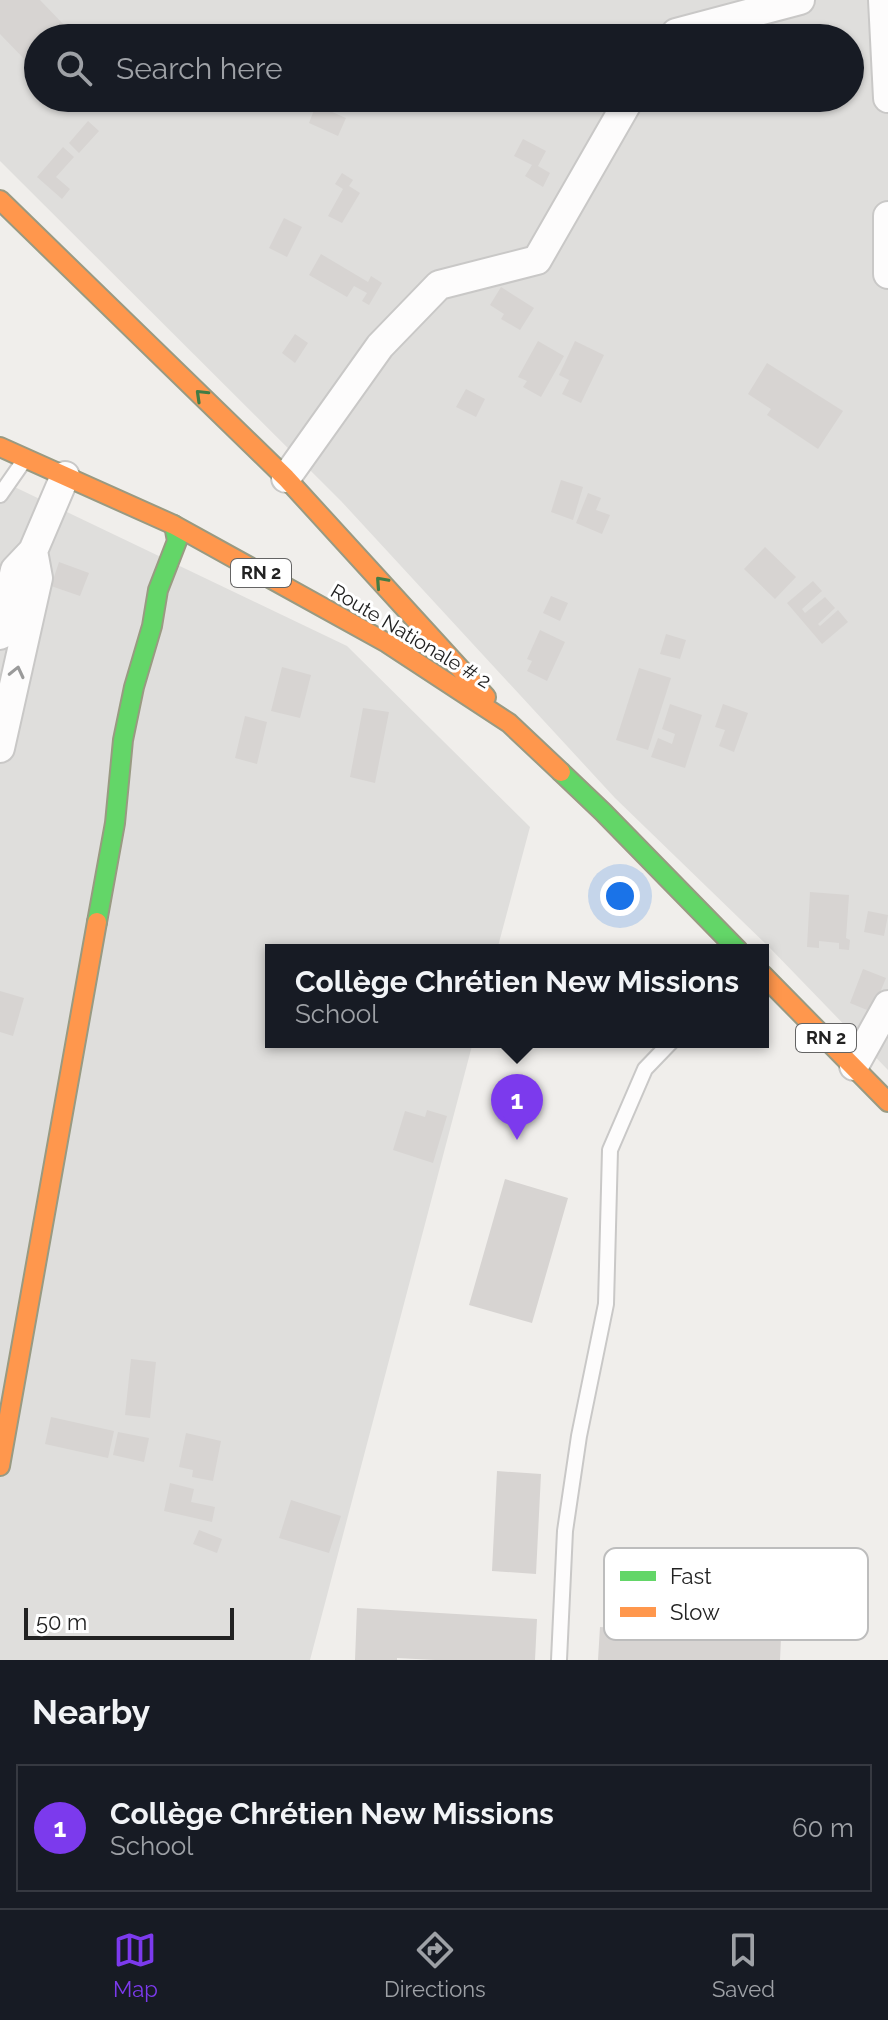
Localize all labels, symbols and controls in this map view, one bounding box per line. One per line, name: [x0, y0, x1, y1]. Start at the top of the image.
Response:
search box: [24, 24, 864, 112]
icon: search: [52, 46, 96, 90]
text: Search here: [116, 51, 283, 86]
one-way arrow: [196, 390, 210, 405]
road number: RN 2: [231, 559, 291, 587]
one-way arrow: [377, 577, 391, 592]
street label: Route Nationale # 2: [326, 579, 496, 693]
one-way arrow: [8, 665, 25, 679]
your location: [600, 876, 640, 916]
popup: [265, 944, 769, 1048]
text: Collège Chrétien New Missions: [295, 964, 739, 999]
text: School: [295, 999, 378, 1029]
road number: RN 2: [796, 1024, 856, 1052]
pin: 1: [491, 1074, 543, 1140]
legend: [604, 1548, 868, 1640]
text: Fast: [670, 1563, 712, 1589]
text: Slow: [670, 1599, 720, 1625]
scale bar: [24, 1604, 234, 1640]
text: 50 m: [36, 1609, 87, 1635]
text: Nearby: [32, 1692, 150, 1732]
text: Collège Chrétien New Missions: [110, 1796, 554, 1831]
text: 1: [54, 1813, 66, 1843]
text: 60 m: [792, 1813, 854, 1843]
text: School: [110, 1831, 193, 1861]
tab: Map: [113, 1928, 158, 2002]
tab: Directions: [384, 1928, 486, 2002]
tab: Saved: [712, 1928, 775, 2002]

